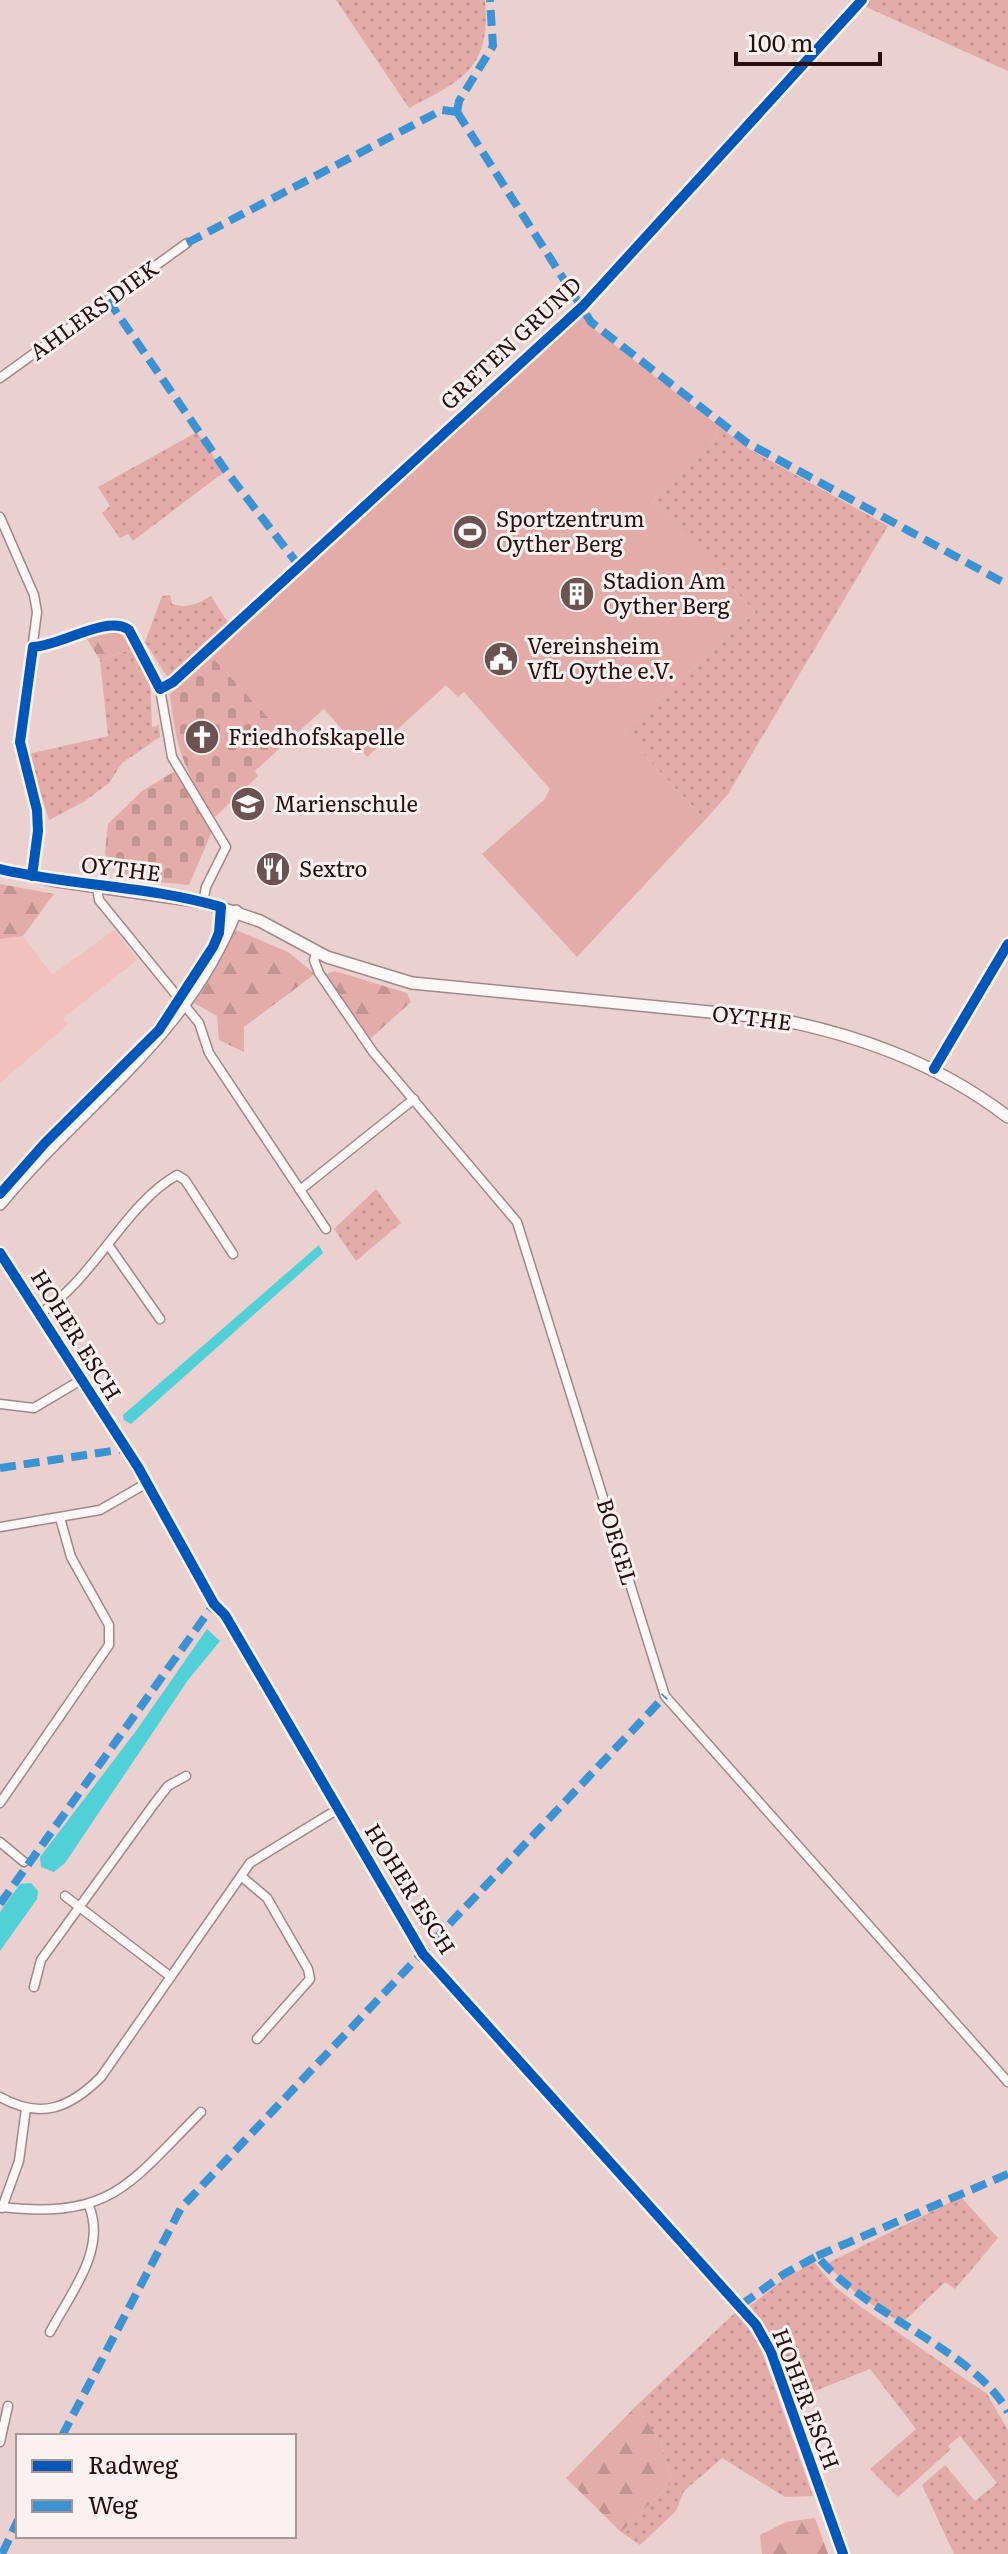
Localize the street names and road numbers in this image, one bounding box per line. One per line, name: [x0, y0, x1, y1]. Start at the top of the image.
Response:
street label: AHLERS DIEK: [22, 250, 165, 367]
street label: GRETEN GRUND: [432, 267, 588, 416]
street label: OYTHE: [79, 846, 163, 889]
street label: OYTHE: [710, 995, 794, 1038]
street label: HOHER ESCH: [24, 1262, 131, 1406]
street label: BOEGEL: [590, 1494, 647, 1589]
street label: HOHER ESCH: [358, 1816, 465, 1960]
street label: HOHER ESCH: [765, 2323, 850, 2474]

